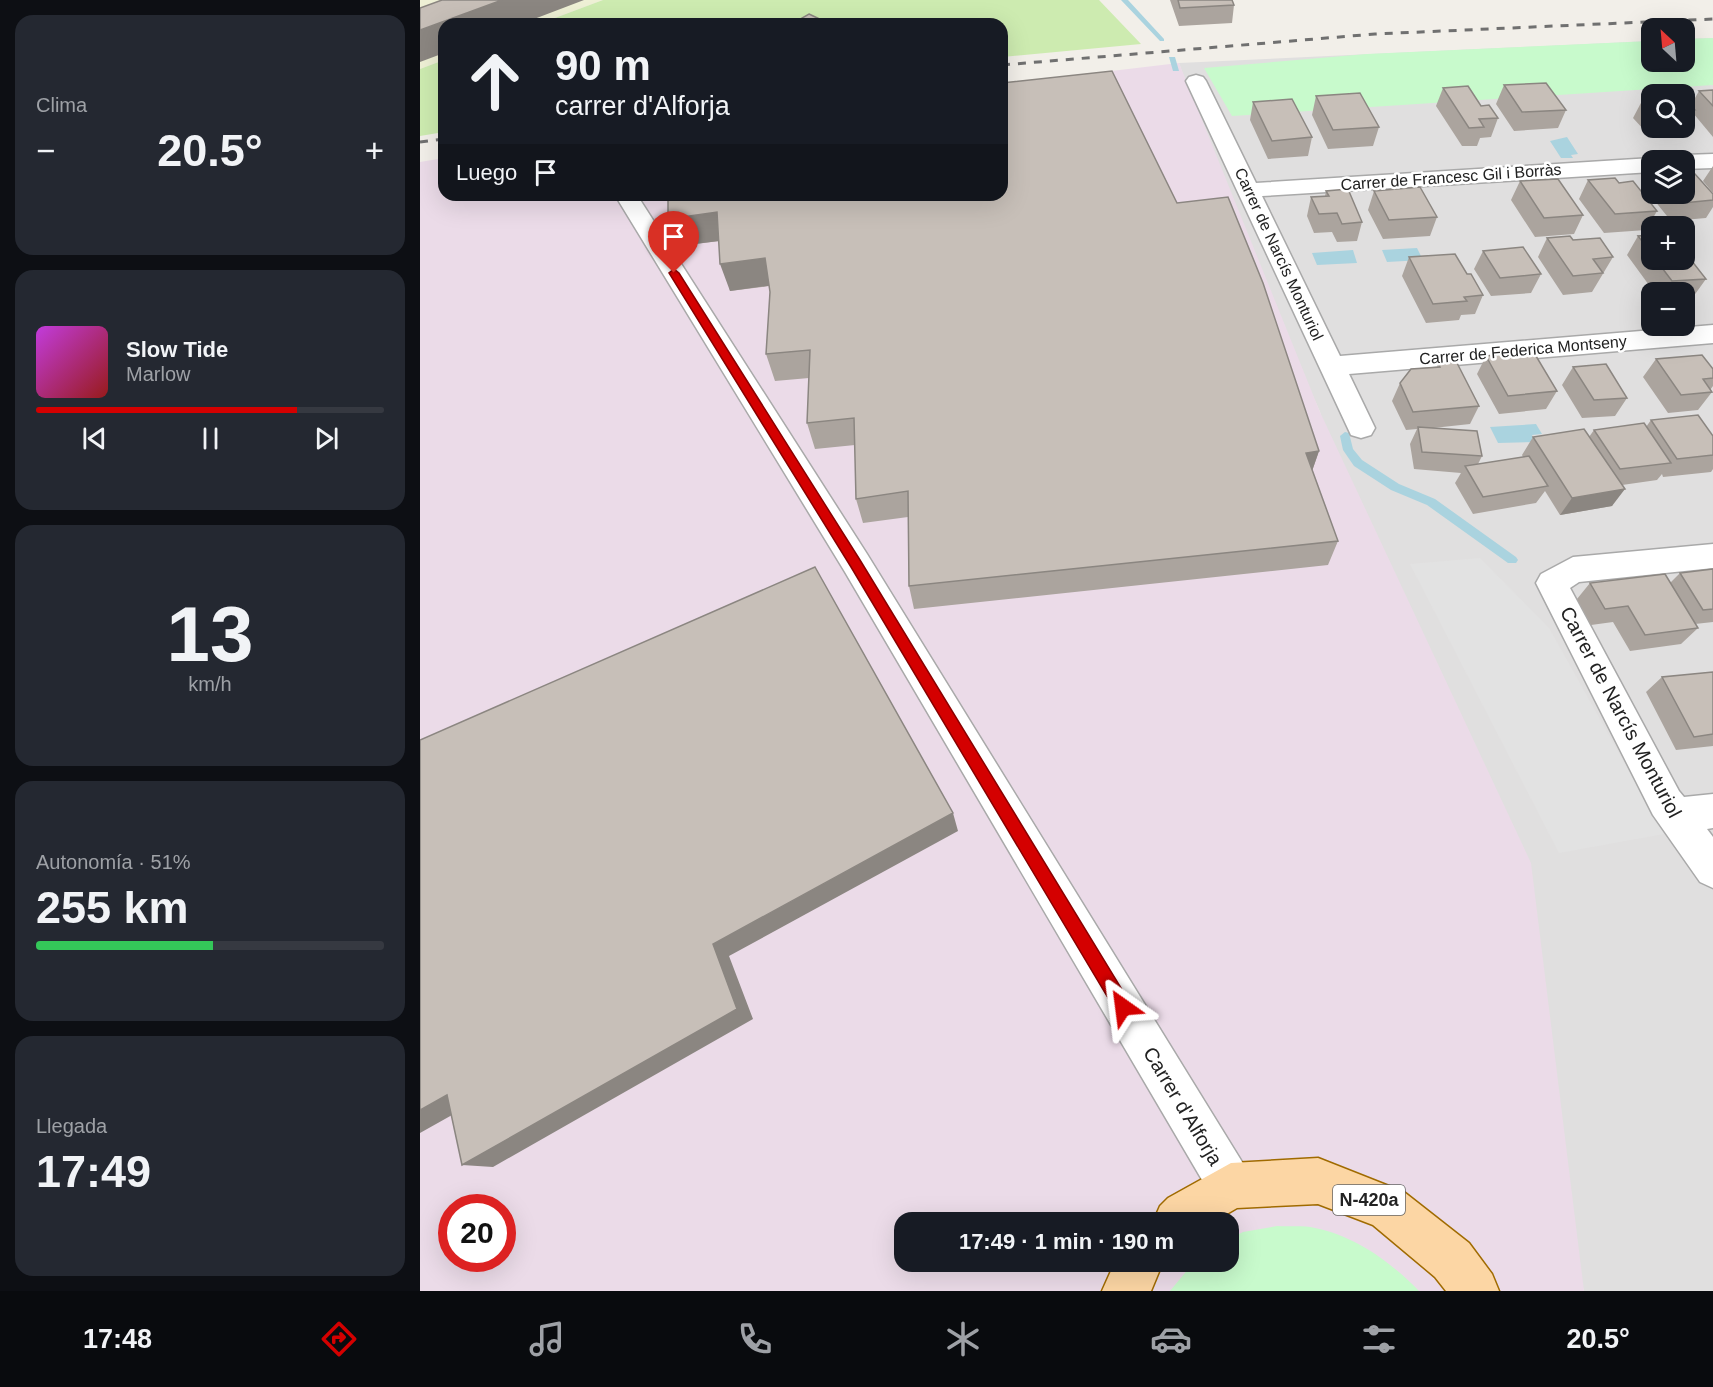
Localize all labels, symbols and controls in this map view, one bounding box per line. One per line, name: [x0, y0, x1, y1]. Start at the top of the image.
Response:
north arrow: [1641, 18, 1695, 72]
map controls: [1641, 18, 1695, 336]
icon: ahead: [456, 42, 534, 120]
text: 90 m: [555, 42, 651, 89]
button: search: [1641, 84, 1695, 138]
text: carrer d'Alforja: [555, 91, 730, 121]
text: Clima: [36, 94, 87, 116]
text: 20.5°: [157, 125, 263, 176]
text: −: [36, 132, 55, 169]
text: +: [365, 132, 384, 169]
button: layers: [1641, 150, 1695, 204]
icon: arrive: [529, 156, 562, 189]
text: Luego: [456, 160, 517, 185]
street label: Carrer de Francesc Gil i Borràs: [1340, 161, 1562, 193]
street label: Carrer de Narcís Monturiol: [1231, 165, 1327, 343]
pin: [648, 211, 699, 273]
button: +: [1641, 216, 1695, 270]
icon: arrive: [657, 220, 690, 253]
button: −: [1641, 282, 1695, 336]
street label: Carrer de Federica Montseny: [1419, 332, 1627, 368]
text: Slow Tide: [126, 337, 228, 362]
text: Marlow: [126, 363, 190, 385]
icon: previous: [78, 422, 111, 455]
icon: pause: [194, 422, 227, 455]
icon: next: [310, 422, 343, 455]
text: 13: [167, 590, 253, 678]
street label: Carrer de Narcís Monturiol: [1556, 603, 1686, 821]
text: km/h: [188, 673, 232, 695]
text: Autonomía · 51%: [36, 851, 191, 873]
text: 255 km: [36, 882, 189, 933]
position arrow: [1091, 975, 1155, 1039]
street label: Carrer d'Alforja: [1139, 1043, 1227, 1170]
text: Llegada: [36, 1115, 107, 1137]
text: 17:49: [36, 1146, 151, 1197]
road number: N-420a: [1333, 1185, 1405, 1215]
speed limit sign: 20: [438, 1194, 516, 1272]
text: 17:49 · 1 min · 190 m: [959, 1229, 1174, 1254]
icon: directions: [318, 1318, 360, 1360]
icon: music: [526, 1318, 568, 1360]
icon: phone: [734, 1318, 776, 1360]
icon: climate: [942, 1318, 984, 1360]
icon: car: [1150, 1318, 1192, 1360]
icon: filters: [1358, 1318, 1400, 1360]
text: 17:48: [83, 1324, 152, 1354]
text: 20.5°: [1567, 1324, 1630, 1354]

